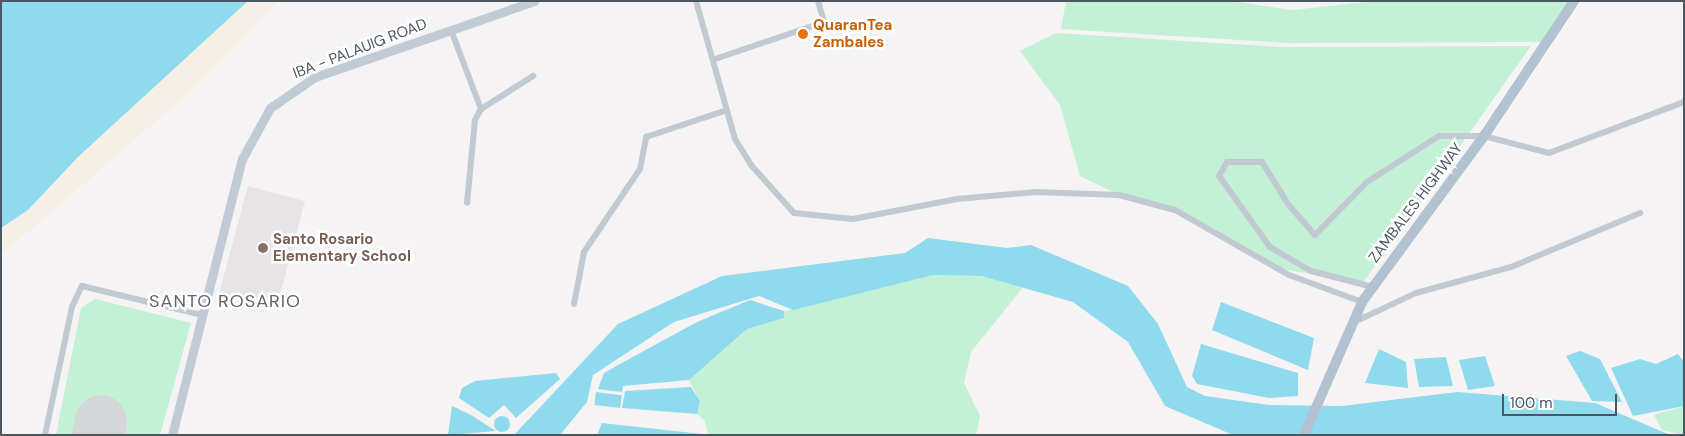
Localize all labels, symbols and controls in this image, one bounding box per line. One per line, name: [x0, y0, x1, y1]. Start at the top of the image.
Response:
street label: IBA - PALAUIG ROAD: [291, 15, 429, 83]
place label: QuaranTea Zambales: [813, 16, 892, 51]
marker: QuaranTea Zambales: [797, 28, 809, 40]
street label: ZAMBALES HIGHWAY: [1365, 140, 1467, 266]
place label: Santo Rosario Elementary School: [273, 230, 411, 265]
marker: Santo Rosario Elementary School: [257, 242, 269, 254]
district label: SANTO ROSARIO: [147, 290, 303, 312]
scale bar: [1505, 384, 1620, 416]
text: 100 m: [1510, 393, 1553, 413]

